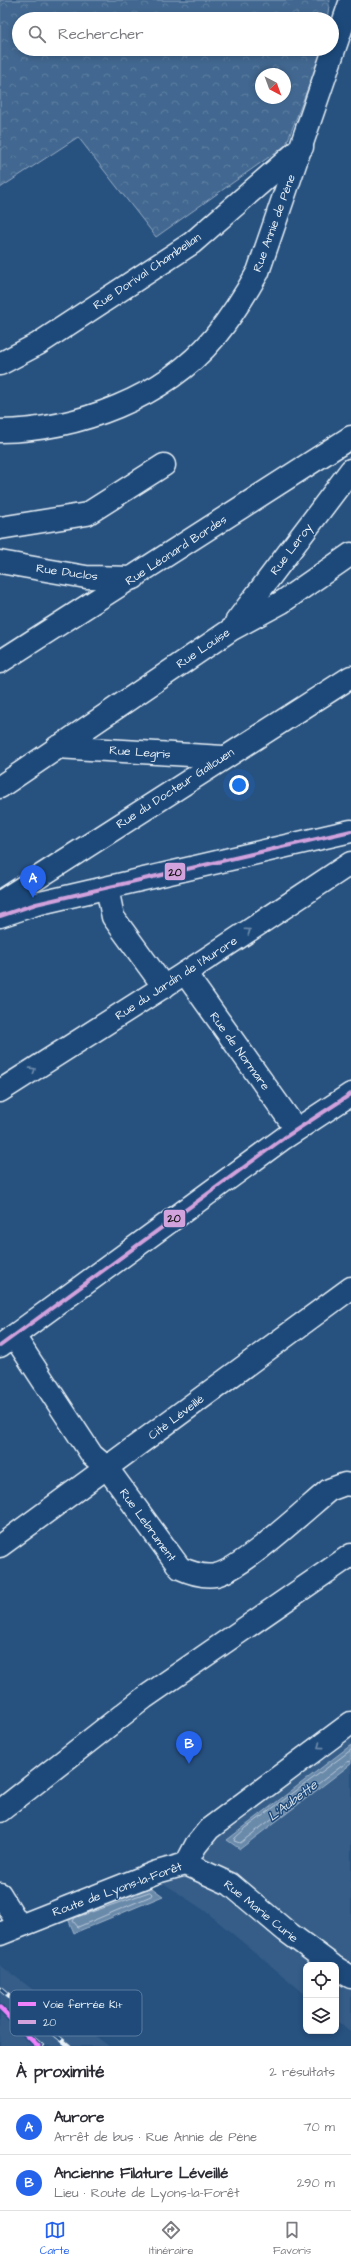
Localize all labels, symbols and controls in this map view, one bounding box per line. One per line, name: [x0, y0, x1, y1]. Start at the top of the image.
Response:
search box: [12, 12, 339, 56]
icon: search: [26, 23, 48, 45]
text: Rechercher: [58, 24, 143, 45]
north arrow: [255, 68, 291, 104]
street label: Rue Annie de Pène: [249, 171, 300, 274]
street label: Rue Dorival Chambellan: [90, 229, 205, 314]
street label: Rue Léonard Bordes: [122, 511, 230, 590]
street label: Rue Leroy: [266, 520, 318, 579]
street label: Rue Duclos: [35, 560, 99, 585]
street label: Rue Louise: [173, 624, 234, 673]
street label: Rue Legris: [109, 742, 171, 764]
street label: Rue du Docteur Gallouen: [113, 744, 238, 833]
your location: [229, 775, 249, 795]
line badge: 20: [164, 862, 186, 881]
pin: A: [20, 865, 46, 898]
text: 20: [167, 865, 182, 880]
one-way arrow: [244, 928, 251, 936]
street label: Rue du Jardin de l'Aurore: [112, 932, 241, 1024]
street label: Rue de Normare: [205, 1009, 274, 1094]
one-way arrow: [29, 1067, 36, 1074]
line badge: 20: [163, 1209, 186, 1228]
text: 20: [166, 1211, 181, 1226]
street label: Cité Léveillé: [145, 1390, 208, 1444]
street label: Rue Lebrument: [115, 1485, 180, 1566]
pin: B: [176, 1731, 202, 1764]
one-way arrow: [317, 1741, 324, 1748]
water label: L'Aubette: [264, 1776, 322, 1825]
street label: Route de Lyons-la-Forêt: [50, 1858, 185, 1922]
street label: Rue Marie Curie: [220, 1876, 302, 1947]
map controls: [303, 1962, 339, 2034]
button: locate: [303, 1962, 339, 1998]
legend: [10, 1990, 142, 2036]
text: Voie ferrée K1+: [43, 1997, 123, 2012]
button: layers: [303, 1998, 339, 2034]
text: 20: [43, 2015, 56, 2030]
text: À proximité: [16, 2060, 105, 2084]
text: 2 résultats: [269, 2063, 335, 2081]
text: Aurore: [54, 2107, 104, 2128]
text: A: [25, 2118, 33, 2136]
text: 70 m: [303, 2118, 335, 2136]
text: Arrêt de bus · Rue Annie de Pène: [54, 2128, 257, 2146]
text: Ancienne Filature Léveillé: [54, 2163, 228, 2184]
text: B: [24, 2174, 34, 2192]
text: 290 m: [297, 2174, 335, 2192]
text: Lieu · Route de Lyons-la-Forêt: [54, 2184, 239, 2202]
tab: Carte: [40, 2219, 70, 2258]
tab: Itinéraire: [149, 2219, 194, 2258]
tab: Favoris: [273, 2219, 311, 2258]

